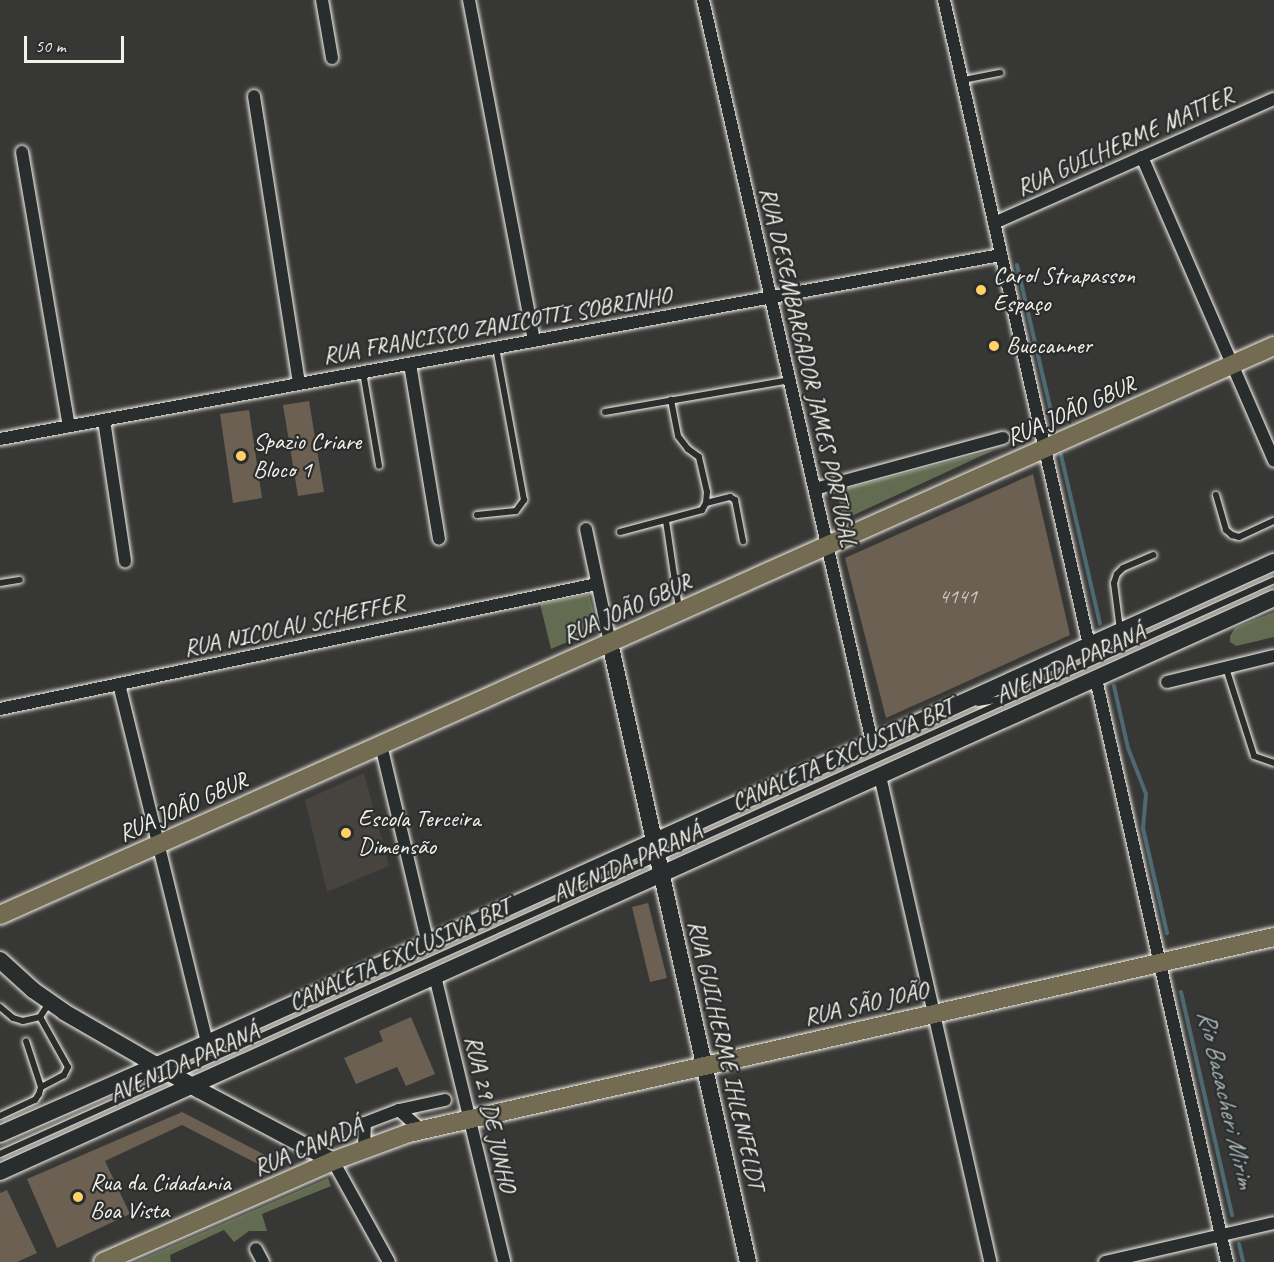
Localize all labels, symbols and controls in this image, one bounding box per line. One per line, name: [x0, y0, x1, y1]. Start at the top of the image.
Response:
scale bar: [27, 24, 128, 62]
text: 50 m: [35, 35, 66, 57]
street label: RUA GUILHERME MATTER: [1012, 81, 1238, 203]
street label: RUA DESEMBARGADOR JAMES PORTUGAL: [753, 184, 863, 550]
place label: Carol Strapasson Espaço: [993, 262, 1135, 318]
street label: RUA FRANCISCO ZANICOTTI SOBRINHO: [319, 281, 675, 371]
marker: Carol Strapasson Espaço: [974, 283, 988, 297]
place label: Buccanner: [1006, 332, 1092, 360]
marker: Buccanner: [987, 339, 1001, 353]
street label: RUA JOÃO GBUR: [1002, 370, 1140, 452]
place label: Spazio Criare Bloco 1: [253, 428, 361, 484]
marker: Spazio Criare Bloco 1: [234, 449, 248, 463]
street label: RUA JOÃO GBUR: [558, 568, 696, 650]
house number: 4141: [939, 583, 977, 609]
street label: RUA NICOLAU SCHEFFER: [182, 589, 406, 663]
street label: AVENIDA PARANÁ: [991, 618, 1149, 710]
street label: CANALETA EXCLUSIVA BRT: [728, 693, 958, 817]
street label: RUA JOÃO GBUR: [114, 766, 252, 848]
place label: Escola Terceira Dimensão: [358, 805, 480, 861]
street label: AVENIDA PARANÁ: [548, 817, 706, 909]
marker: Escola Terceira Dimensão: [339, 826, 353, 840]
street label: CANALETA EXCLUSIVA BRT: [285, 893, 515, 1017]
street label: RUA GUILHERME IHLENFELDT: [681, 917, 771, 1193]
street label: RUA SÃO JOÃO: [801, 976, 931, 1032]
water label: Rio Bacacheri Mirim: [1190, 1006, 1262, 1192]
street label: AVENIDA PARANÁ: [105, 1017, 263, 1109]
street label: RUA 29 DE JUNHO: [458, 1033, 522, 1195]
street label: RUA CANADÁ: [249, 1111, 367, 1183]
place label: Rua da Cidadania Boa Vista: [90, 1169, 231, 1225]
marker: Rua da Cidadania Boa Vista: [71, 1190, 85, 1204]

